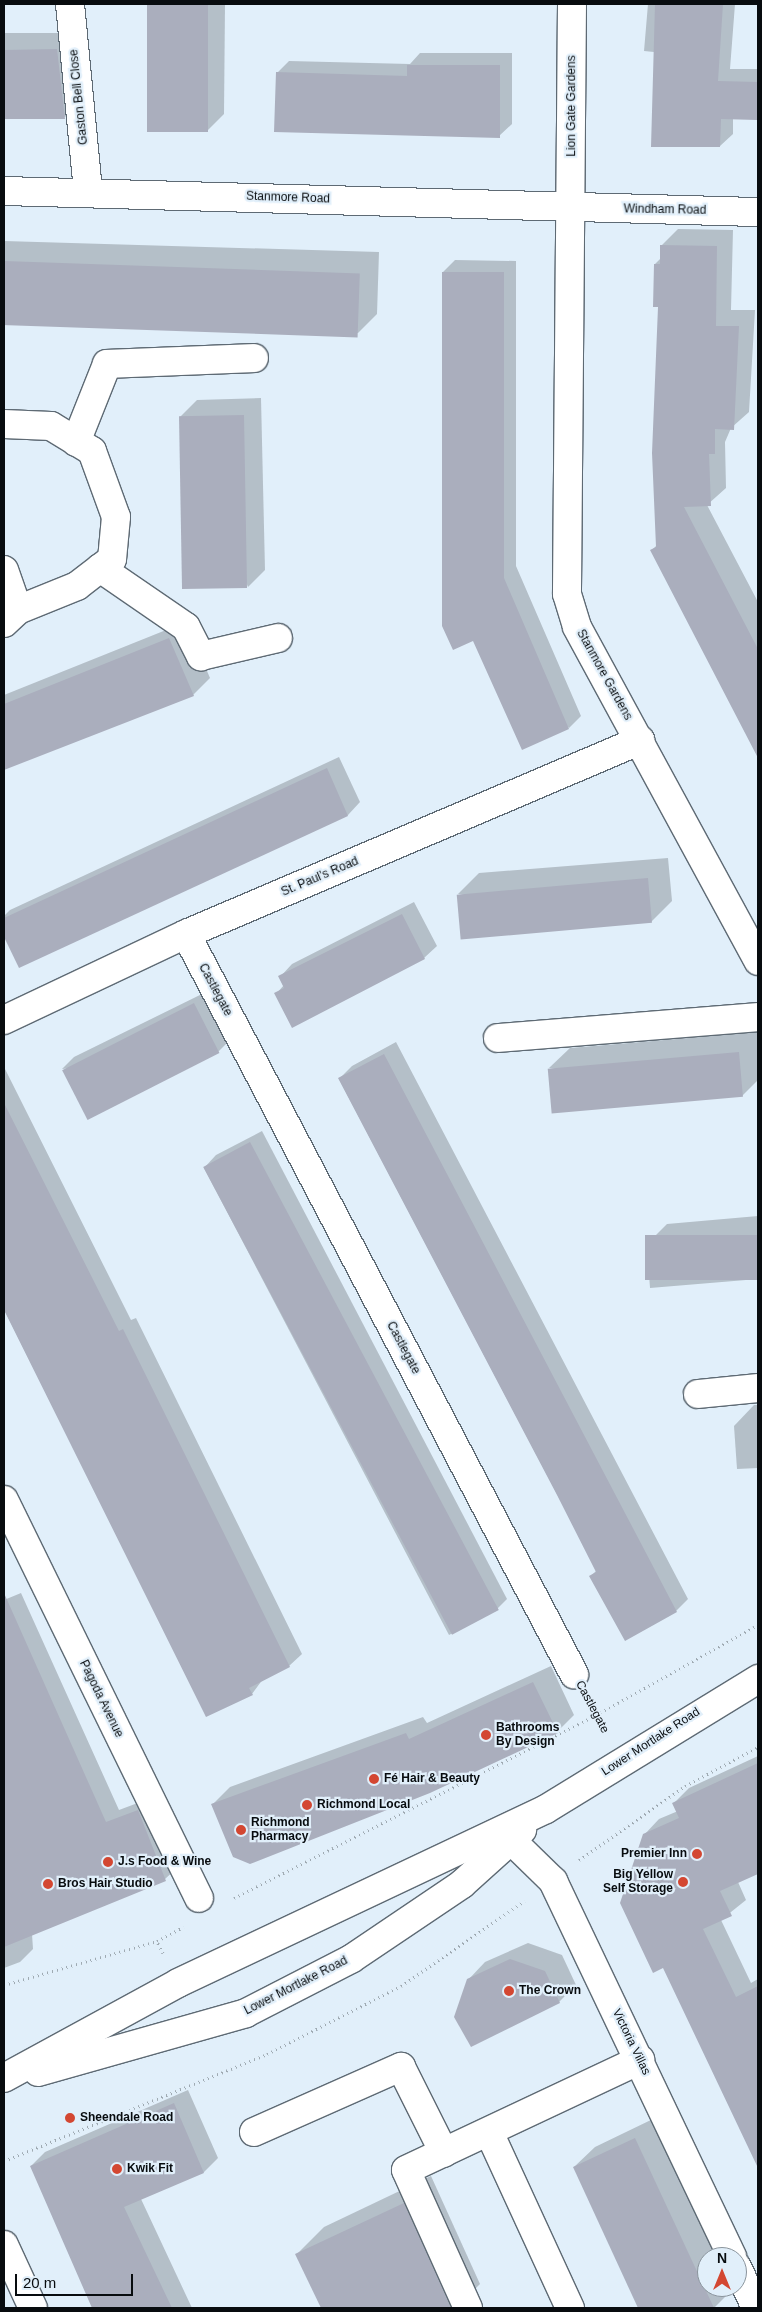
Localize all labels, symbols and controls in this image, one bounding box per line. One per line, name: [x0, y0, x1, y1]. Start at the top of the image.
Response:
street label: Gaston Bell Close: [67, 48, 91, 146]
street label: Lion Gate Gardens: [565, 55, 579, 157]
street label: Stanmore Road: [246, 189, 330, 207]
street label: Windham Road: [624, 202, 706, 218]
street label: Stanmore Gardens: [573, 627, 635, 723]
street label: St. Paul’s Road: [279, 854, 361, 900]
street label: Castlegate: [195, 961, 235, 1019]
street label: Castlegate: [383, 1319, 423, 1377]
street label: Pagoda Avenue: [76, 1658, 126, 1740]
street label: Castlegate: [572, 1678, 612, 1736]
street label: Lower Mortlake Road: [599, 1705, 703, 1779]
place label: Bathrooms By Design: [496, 1721, 559, 1749]
marker: Bathrooms By Design: [480, 1729, 492, 1741]
place label: Fé Hair & Beauty: [384, 1772, 480, 1786]
marker: Fé Hair & Beauty: [368, 1773, 380, 1785]
place label: Richmond Local: [317, 1798, 410, 1812]
marker: Richmond Local: [301, 1799, 313, 1811]
place label: Richmond Pharmacy: [251, 1816, 310, 1844]
marker: Richmond Pharmacy: [235, 1824, 247, 1836]
place label: Premier Inn: [621, 1847, 687, 1861]
marker: Premier Inn: [691, 1848, 703, 1860]
place label: J.s Food & Wine: [118, 1855, 211, 1869]
marker: J.s Food & Wine: [102, 1856, 114, 1868]
place label: Big Yellow Self Storage: [603, 1868, 673, 1896]
marker: Big Yellow Self Storage: [677, 1876, 689, 1888]
place label: Bros Hair Studio: [58, 1877, 153, 1891]
marker: Bros Hair Studio: [42, 1878, 54, 1890]
street label: Lower Mortlake Road: [242, 1954, 350, 2018]
place label: The Crown: [519, 1984, 581, 1998]
marker: The Crown: [503, 1985, 515, 1997]
street label: Victoria Villas: [609, 2007, 653, 2077]
place label: Sheendale Road: [80, 2111, 173, 2125]
marker: Sheendale Road: [64, 2112, 76, 2124]
place label: Kwik Fit: [127, 2162, 173, 2176]
marker: Kwik Fit: [111, 2163, 123, 2175]
north arrow: [697, 2247, 747, 2297]
text: N: [717, 2250, 727, 2266]
scale bar: [18, 2264, 135, 2296]
text: 20 m: [23, 2274, 56, 2291]

